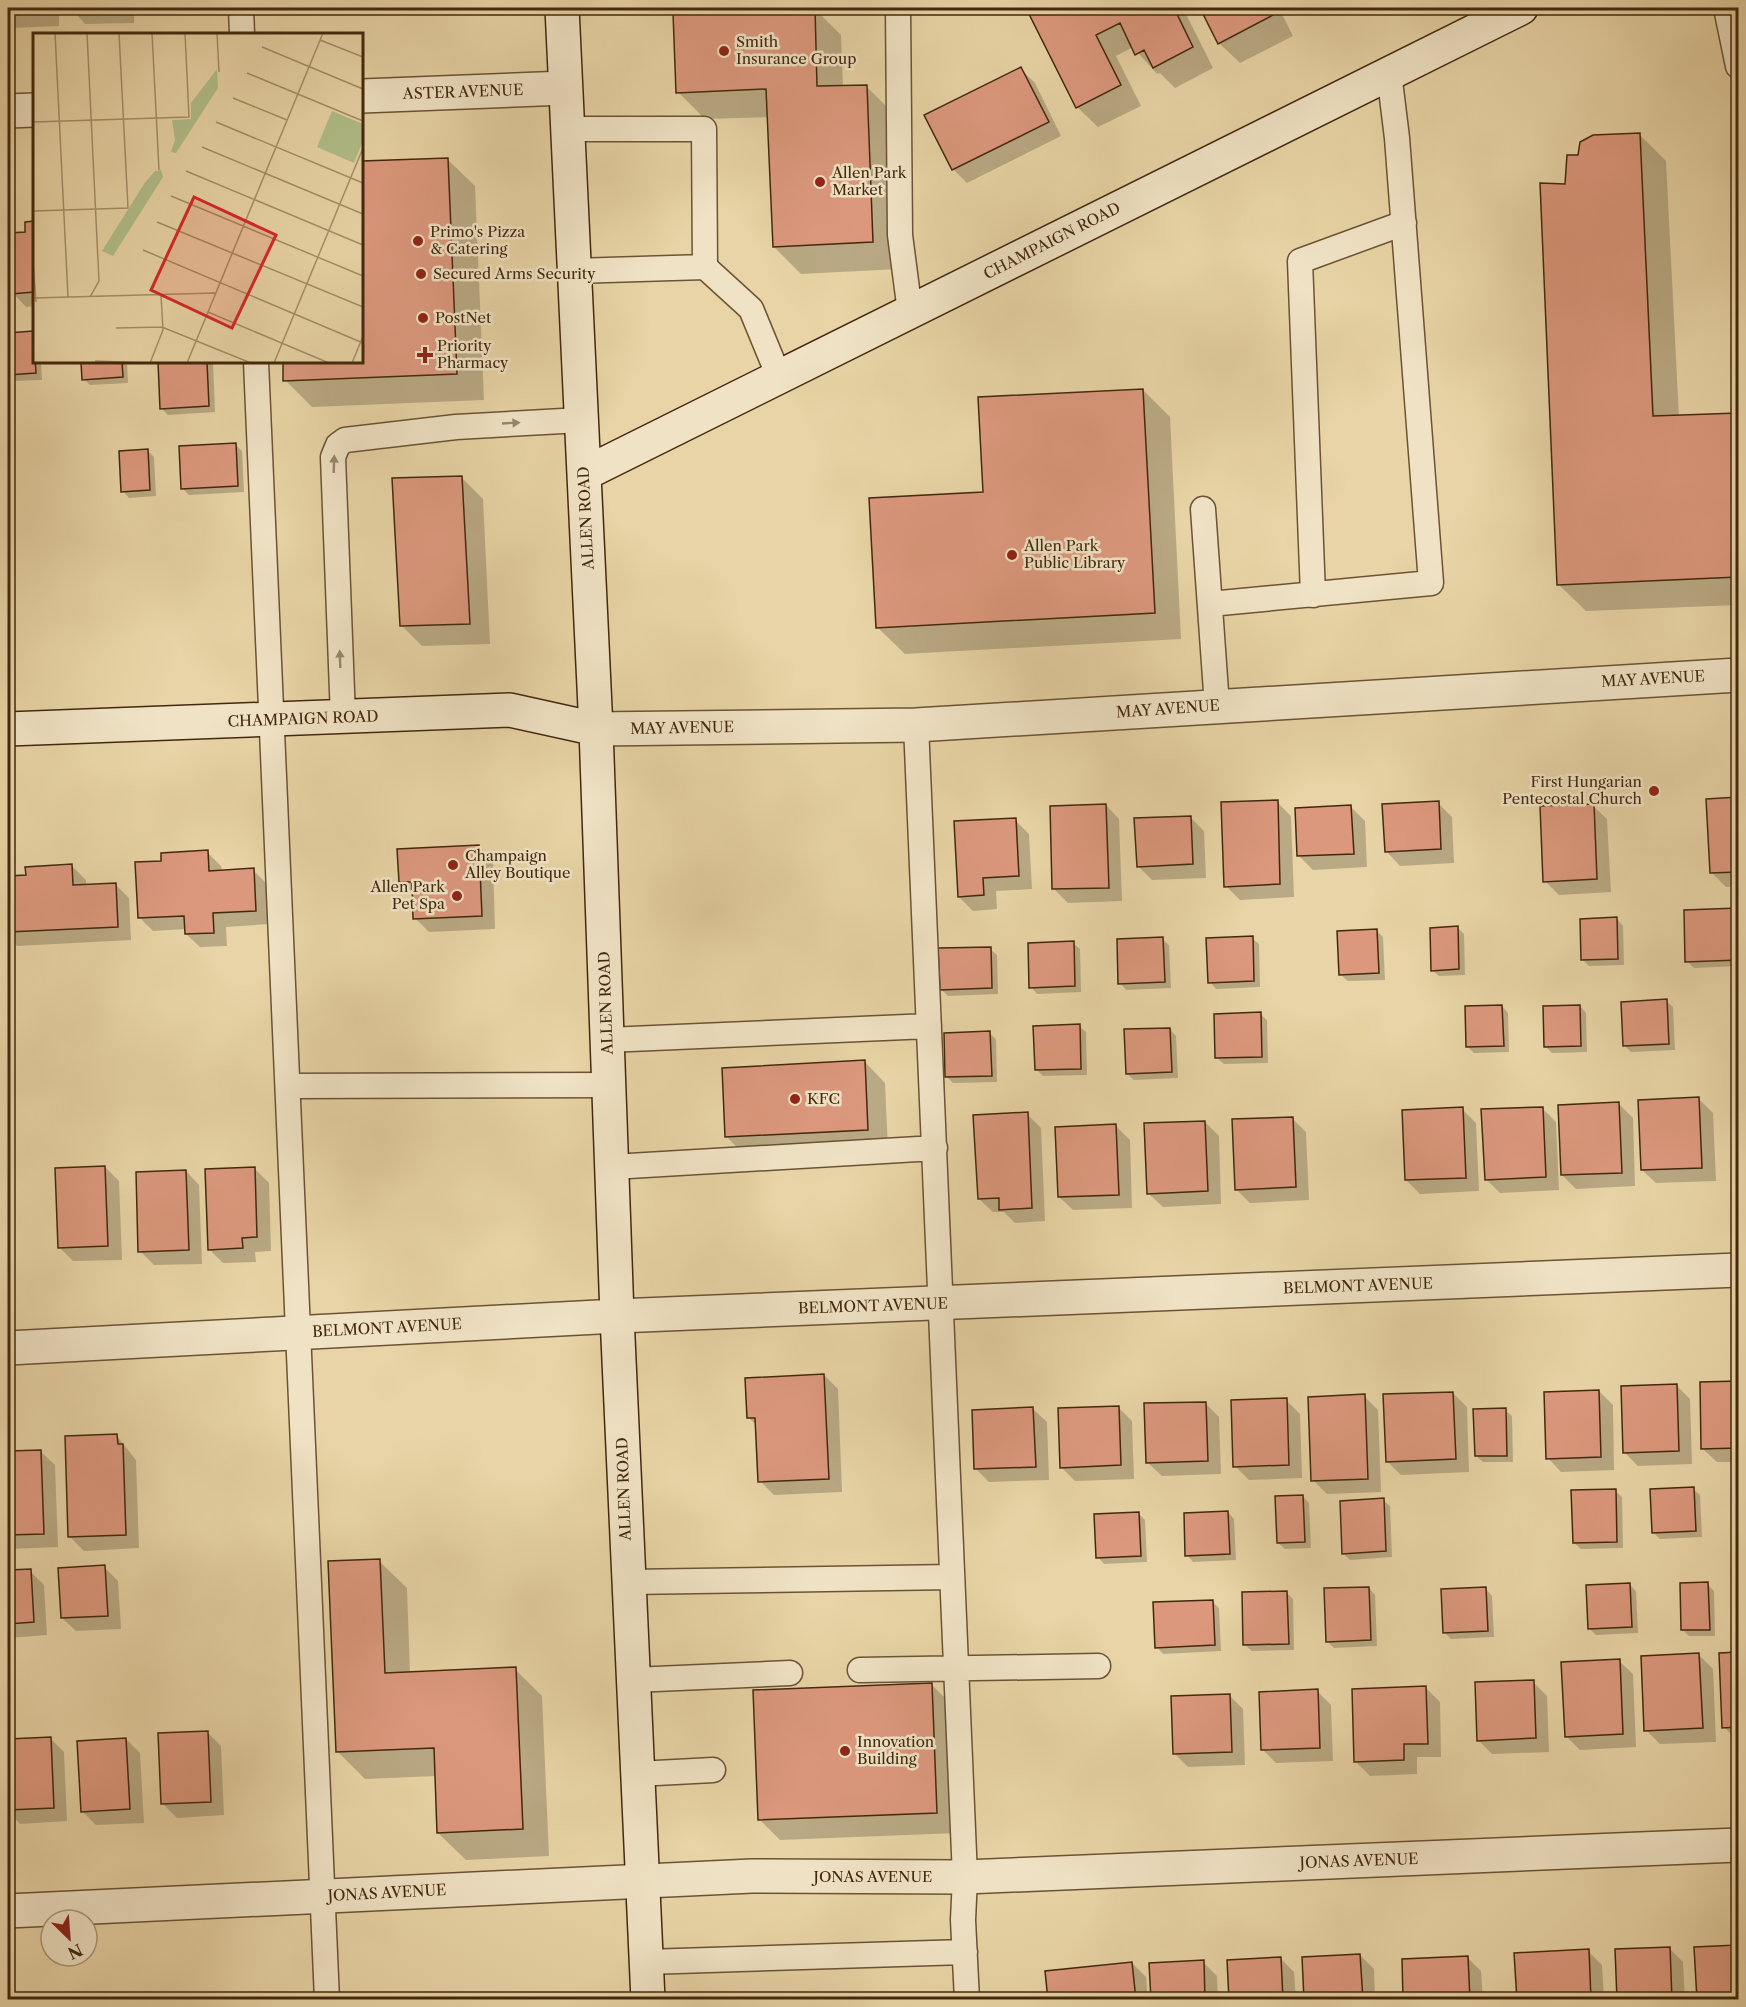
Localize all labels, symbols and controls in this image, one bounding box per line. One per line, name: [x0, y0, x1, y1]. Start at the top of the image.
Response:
place label: Smith Insurance Group: [736, 32, 857, 68]
inset map: [33, 33, 363, 363]
marker: Smith Insurance Group: [717, 44, 731, 58]
street label: ASTER AVENUE: [401, 80, 524, 103]
place label: Allen Park Market: [831, 163, 908, 199]
marker: Allen Park Market: [813, 175, 827, 189]
street label: CHAMPAIGN ROAD: [980, 198, 1123, 283]
place label: Primo's Pizza & Catering: [430, 222, 525, 258]
marker: Primo's Pizza & Catering: [411, 234, 425, 248]
place label: Secured Arms Security: [433, 264, 596, 283]
marker: Secured Arms Security: [414, 267, 428, 281]
place label: PostNet: [435, 308, 492, 327]
marker: PostNet: [416, 311, 430, 325]
place label: Priority Pharmacy: [437, 336, 509, 372]
marker: Priority Pharmacy: [418, 348, 432, 362]
one-way arrow: [501, 419, 520, 428]
one-way arrow: [329, 454, 339, 473]
street label: ALLEN ROAD: [573, 466, 598, 571]
place label: Allen Park Public Library: [1023, 536, 1126, 572]
marker: Allen Park Public Library: [1005, 548, 1019, 562]
one-way arrow: [336, 649, 345, 668]
street label: MAY AVENUE: [1601, 666, 1705, 691]
street label: MAY AVENUE: [1115, 695, 1220, 722]
street label: CHAMPAIGN ROAD: [227, 706, 379, 731]
street label: MAY AVENUE: [630, 717, 734, 738]
place label: First Hungarian Pentecostal Church: [1502, 772, 1643, 808]
marker: First Hungarian Pentecostal Church: [1647, 784, 1661, 798]
place label: Champaign Alley Boutique: [464, 846, 570, 882]
marker: Champaign Alley Boutique: [446, 858, 460, 872]
place label: Allen Park Pet Spa: [370, 877, 446, 913]
marker: Allen Park Pet Spa: [450, 889, 464, 903]
street label: ALLEN ROAD: [594, 951, 617, 1056]
place label: KFC: [807, 1089, 840, 1108]
marker: KFC: [788, 1092, 802, 1106]
street label: BELMONT AVENUE: [1283, 1273, 1433, 1298]
street label: BELMONT AVENUE: [798, 1293, 948, 1318]
street label: BELMONT AVENUE: [312, 1314, 462, 1341]
street label: ALLEN ROAD: [612, 1437, 635, 1542]
place label: Innovation Building: [857, 1732, 935, 1768]
marker: Innovation Building: [838, 1744, 852, 1758]
street label: JONAS AVENUE: [1297, 1849, 1419, 1872]
street label: JONAS AVENUE: [812, 1867, 932, 1886]
street label: JONAS AVENUE: [325, 1880, 447, 1905]
north arrow: [39, 1908, 99, 1968]
text: N: [65, 1940, 86, 1964]

